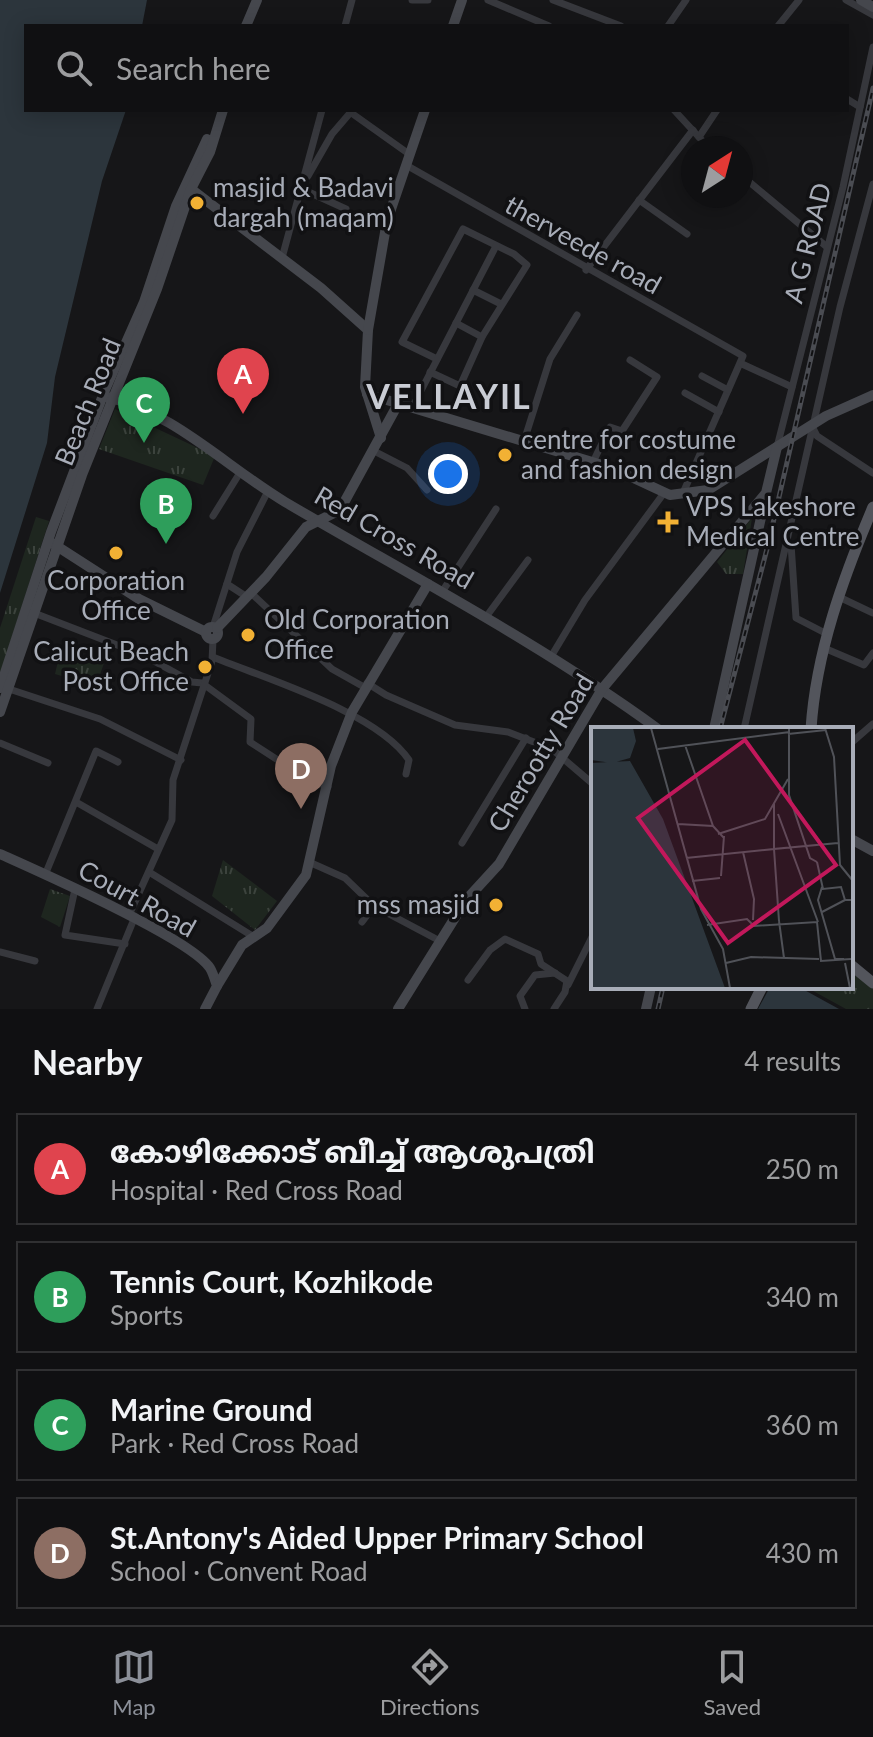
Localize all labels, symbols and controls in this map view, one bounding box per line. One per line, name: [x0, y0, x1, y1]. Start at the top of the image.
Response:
search box: [24, 24, 849, 112]
icon: search: [52, 46, 96, 90]
text: Search here: [116, 50, 271, 86]
north arrow: [681, 136, 753, 208]
place label: masjid & Badavi dargah (maqam): [213, 171, 394, 233]
street label: A G ROAD: [777, 179, 837, 306]
street label: therveede road: [500, 188, 667, 300]
marker: masjid & Badavi dargah (maqam): [188, 194, 206, 212]
street label: Beach Road: [47, 333, 127, 470]
pin: A: [217, 348, 269, 414]
district label: VELLAYIL: [365, 375, 532, 416]
pin: C: [118, 377, 170, 443]
place label: centre for costume and fashion design: [521, 423, 736, 485]
marker: centre for costume and fashion design: [496, 446, 514, 464]
your location: [428, 454, 468, 494]
pin: B: [140, 478, 192, 544]
street label: Red Cross Road: [309, 479, 480, 596]
place label: VPS Lakeshore Medical Centre: [686, 490, 860, 552]
marker: VPS Lakeshore Medical Centre: [657, 511, 679, 533]
marker: Corporation Office: [107, 544, 125, 562]
place label: Corporation Office: [47, 564, 185, 626]
place label: Old Corporation Office: [264, 603, 450, 665]
marker: Old Corporation Office: [239, 626, 257, 644]
place label: Calicut Beach Post Office: [33, 635, 189, 697]
marker: Calicut Beach Post Office: [196, 658, 214, 676]
street label: Cherootty Road: [480, 668, 600, 837]
inset map: [591, 727, 853, 989]
pin: D: [275, 743, 327, 809]
street label: Court Road: [73, 853, 202, 944]
place label: mss masjid: [357, 888, 480, 920]
marker: mss masjid: [487, 896, 505, 914]
text: Nearby: [32, 1041, 143, 1082]
text: 4 results: [744, 1045, 841, 1077]
text: കോഴിക്കോട് ബീച്ച് ആശുപത്രി: [110, 1133, 595, 1169]
text: A: [51, 1153, 69, 1185]
text: 250 m: [766, 1153, 839, 1185]
text: Hospital · Red Cross Road: [110, 1174, 403, 1206]
text: Tennis Court, Kozhikode: [110, 1263, 433, 1299]
text: B: [51, 1281, 69, 1313]
text: 340 m: [766, 1281, 839, 1313]
text: Sports: [110, 1299, 183, 1331]
text: Marine Ground: [110, 1391, 313, 1427]
text: C: [51, 1409, 69, 1441]
text: 360 m: [766, 1409, 839, 1441]
text: Park · Red Cross Road: [110, 1427, 359, 1459]
text: St.Antony's Aided Upper Primary School: [110, 1519, 644, 1555]
text: D: [50, 1537, 70, 1569]
text: 430 m: [766, 1537, 839, 1569]
text: School · Convent Road: [110, 1555, 367, 1587]
tab: Map: [112, 1645, 156, 1720]
tab: Directions: [380, 1645, 479, 1720]
tab: Saved: [703, 1645, 761, 1720]

